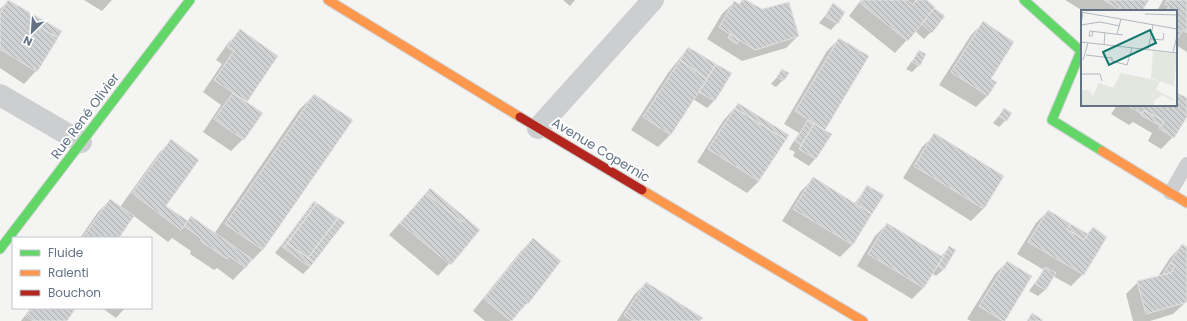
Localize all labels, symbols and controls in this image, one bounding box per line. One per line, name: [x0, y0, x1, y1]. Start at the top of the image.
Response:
inset map: [1081, 10, 1177, 106]
north arrow: [12, 12, 52, 52]
text: N: [21, 32, 35, 50]
street label: Rue René Olivier: [46, 69, 124, 163]
street label: Avenue Copernic: [548, 113, 654, 187]
legend: [12, 237, 152, 309]
text: Fluide: [48, 244, 83, 261]
text: Ralenti: [48, 264, 89, 281]
text: Bouchon: [48, 284, 101, 301]

